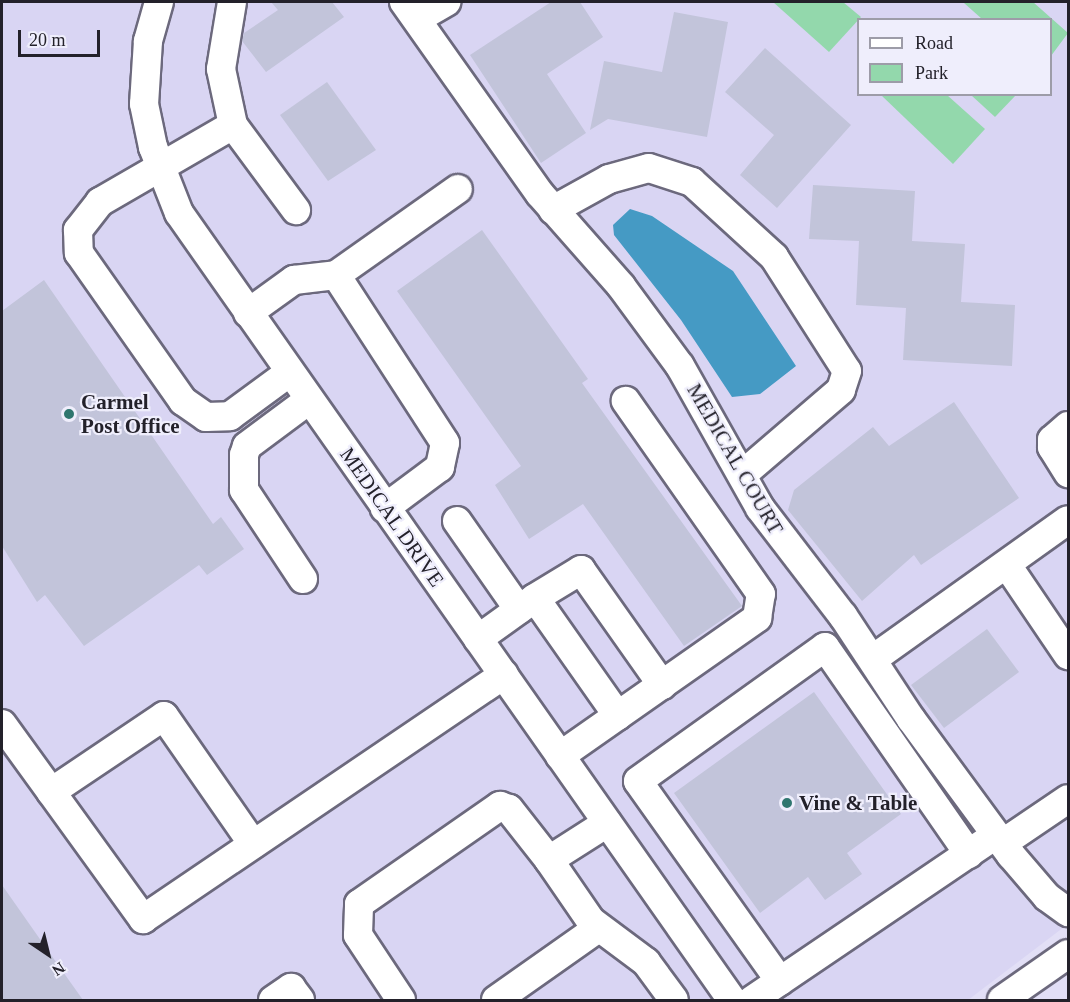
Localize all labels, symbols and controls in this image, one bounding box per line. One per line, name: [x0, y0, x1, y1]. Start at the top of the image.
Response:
scale bar: [21, 18, 104, 56]
legend: [857, 18, 1052, 96]
text: 20 m: [29, 30, 66, 50]
text: Road: [915, 33, 953, 53]
text: Park: [915, 63, 948, 83]
street label: MEDICAL COURT: [681, 379, 789, 539]
place label: Carmel Post Office: [81, 389, 180, 439]
marker: Carmel Post Office: [62, 407, 76, 421]
street label: MEDICAL DRIVE: [334, 442, 450, 592]
place label: Vine & Table: [799, 790, 918, 816]
marker: Vine & Table: [780, 796, 794, 810]
north arrow: [18, 924, 78, 984]
text: N: [49, 959, 68, 979]

